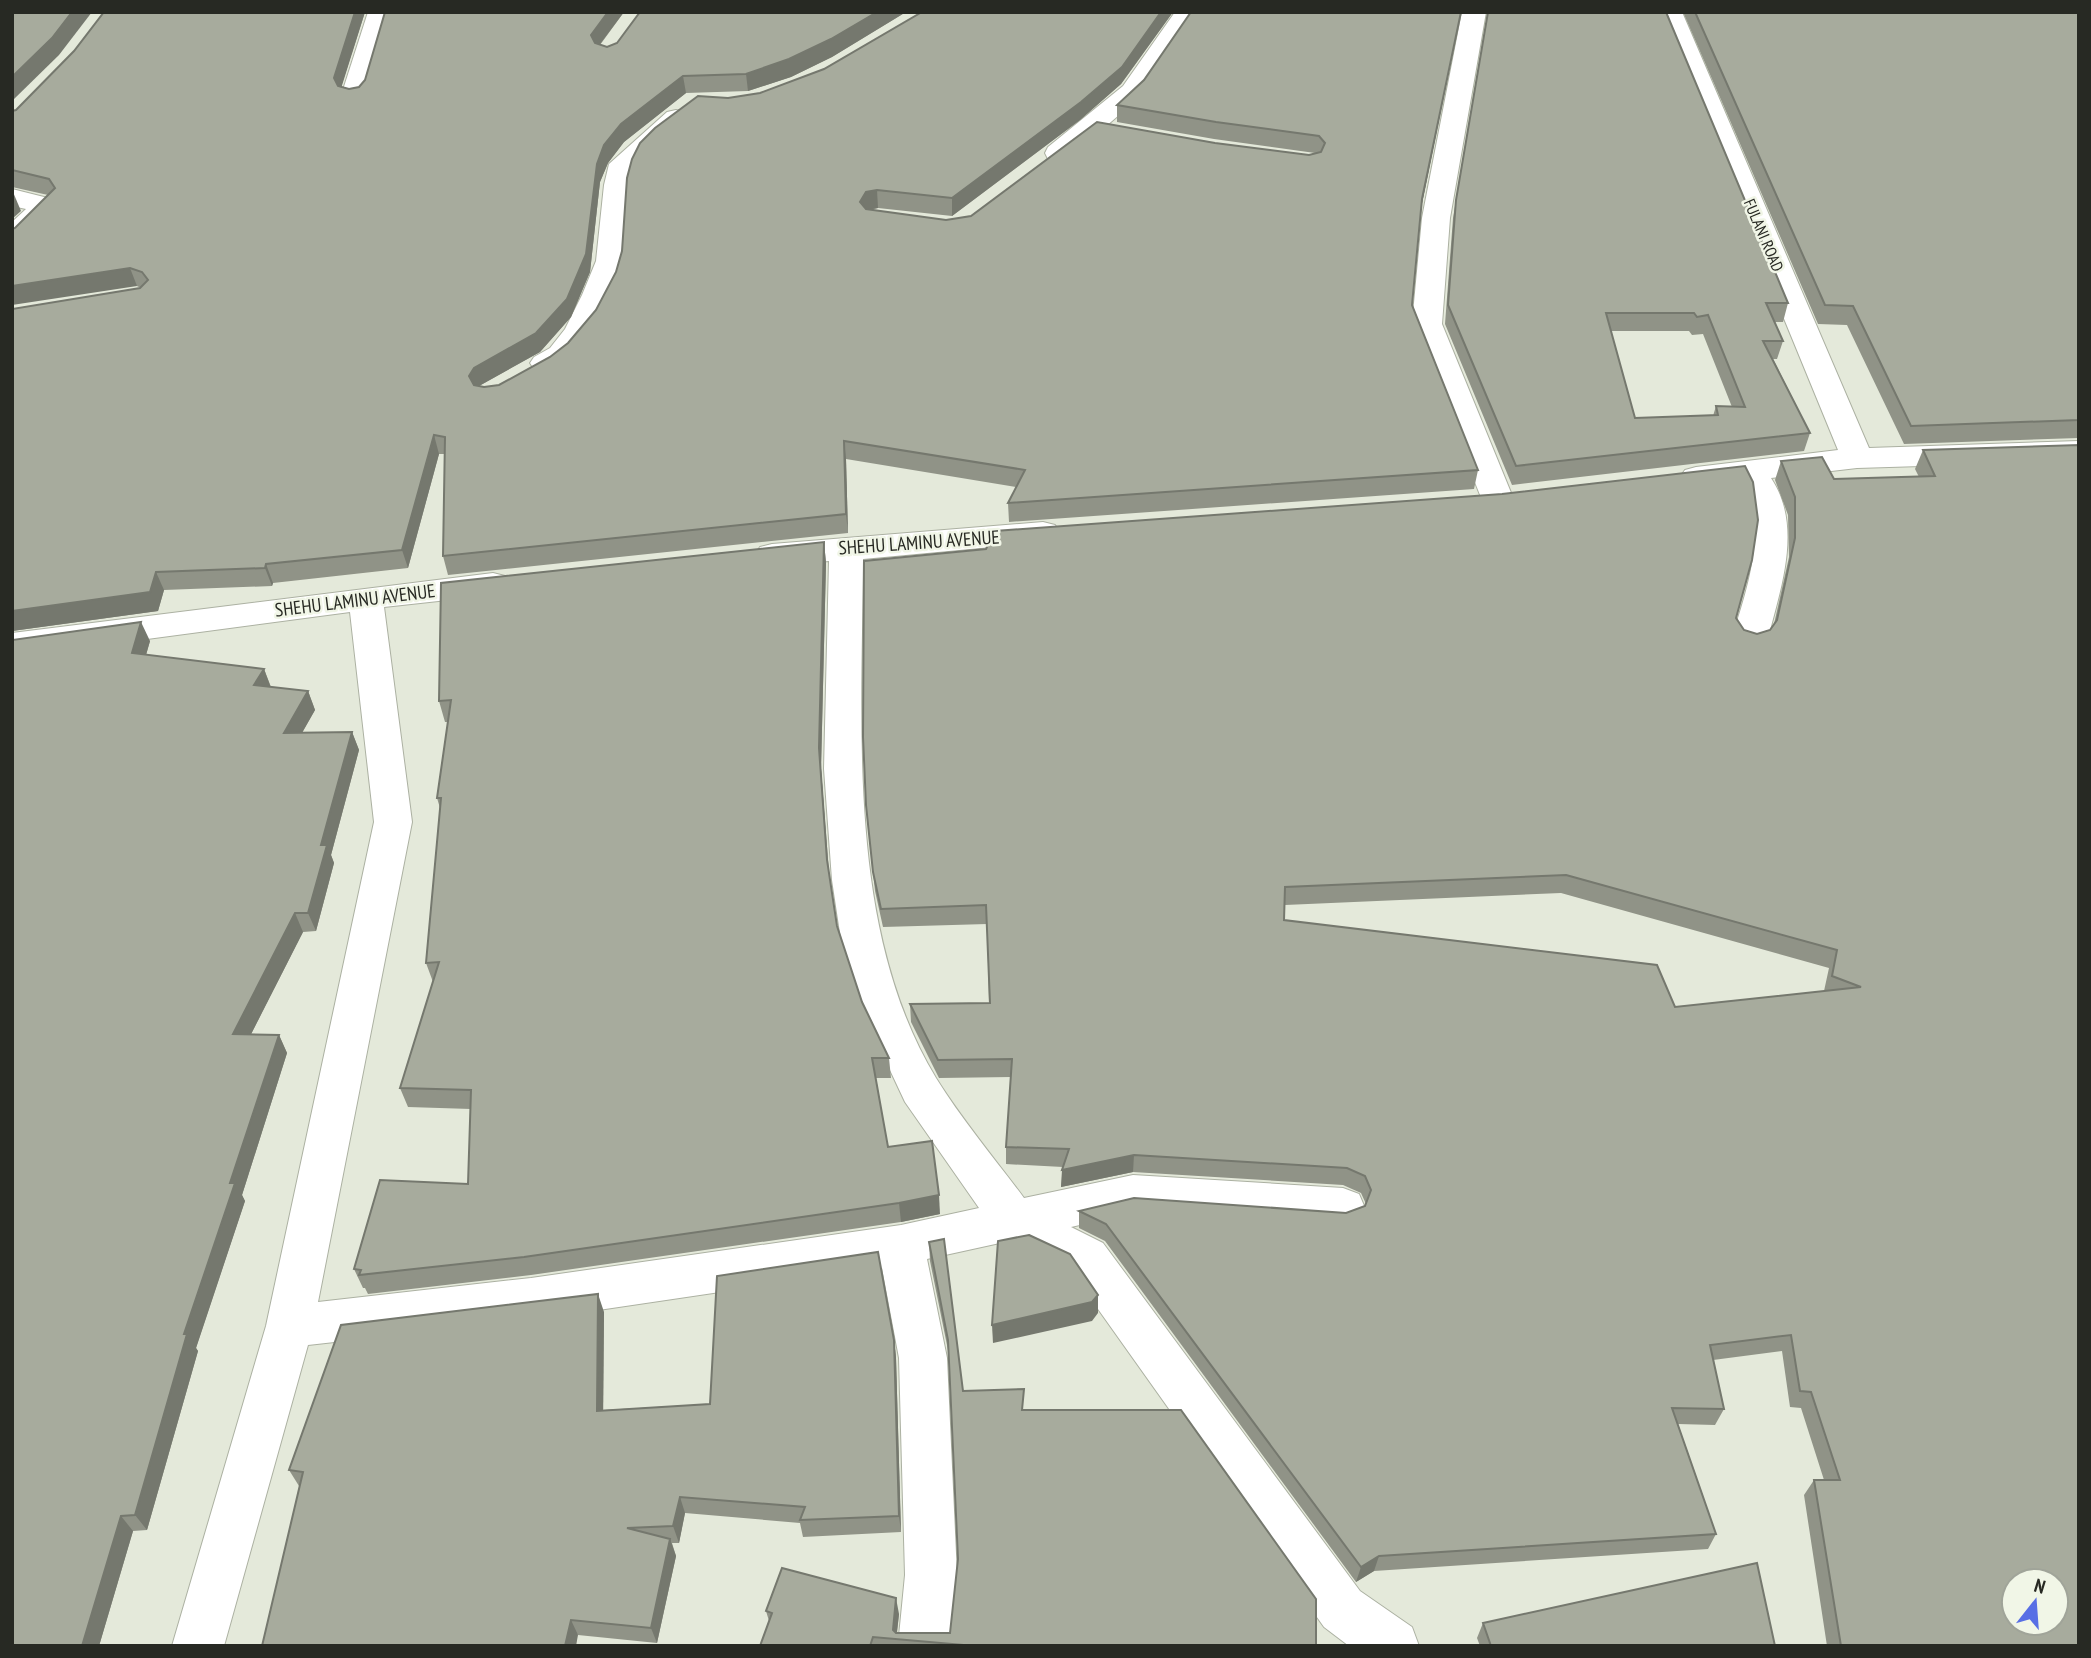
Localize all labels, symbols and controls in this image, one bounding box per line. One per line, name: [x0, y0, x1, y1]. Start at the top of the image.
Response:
street label: FULANI ROAD: [1740, 196, 1788, 274]
street label: SHEHU LAMINU AVENUE: [838, 524, 1000, 560]
street label: SHEHU LAMINU AVENUE: [274, 578, 436, 622]
north arrow: [2000, 1567, 2070, 1637]
text: N: [2032, 1573, 2048, 1599]

